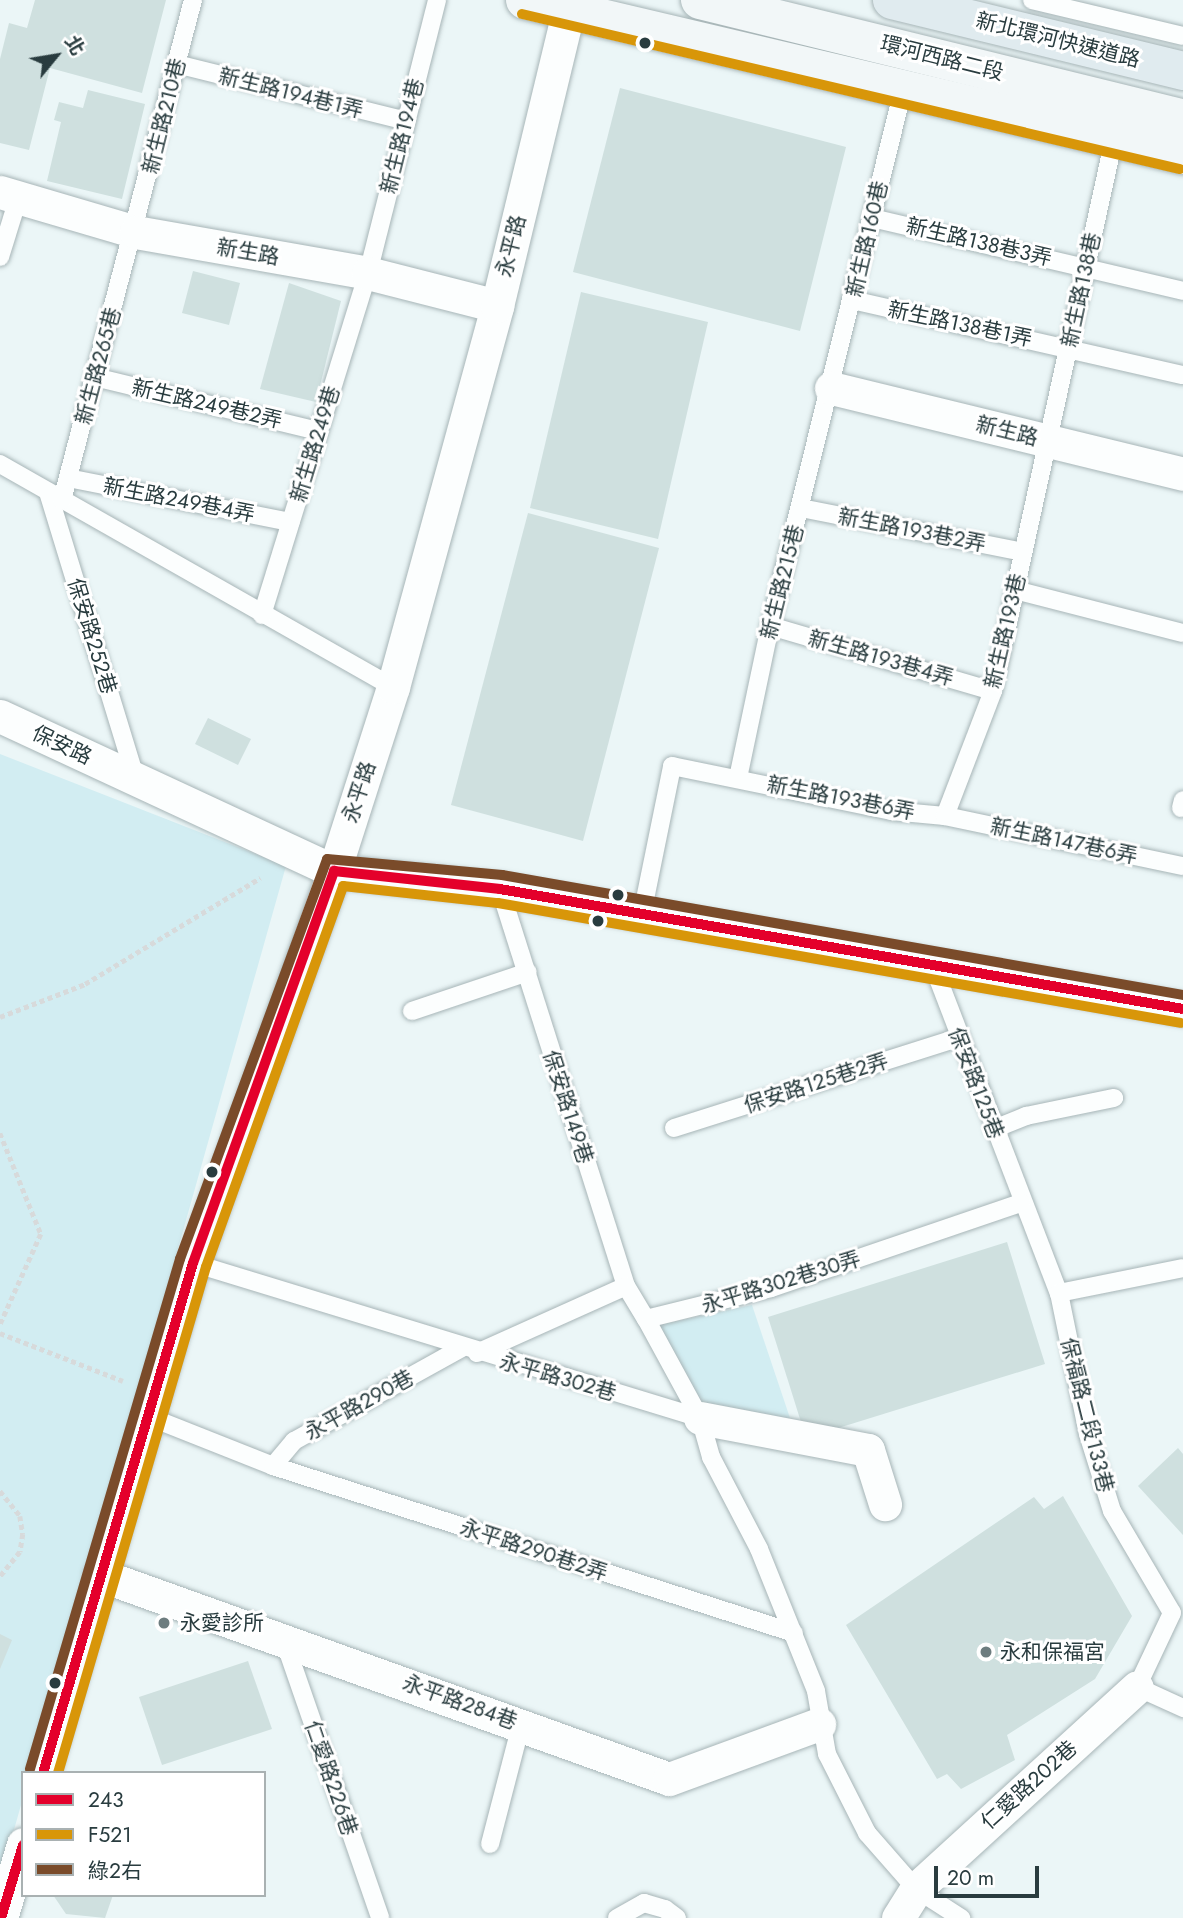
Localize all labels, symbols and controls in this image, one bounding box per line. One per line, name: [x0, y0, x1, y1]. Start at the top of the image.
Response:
street label: 新北環河快速道路: [973, 7, 1143, 73]
north arrow: [21, 21, 91, 91]
text: 北: [58, 30, 91, 60]
street label: 環河西路二段: [878, 31, 1006, 85]
unlabelled marker: [638, 36, 652, 50]
street label: 新生路210巷: [138, 56, 190, 176]
street label: 新生路194巷1弄: [216, 63, 366, 123]
street label: 新生路194巷: [376, 76, 428, 196]
street label: 新生路160巷: [841, 179, 893, 299]
street label: 永平路: [491, 212, 531, 280]
street label: 新生路138巷3弄: [904, 213, 1054, 271]
street label: 新生路138巷: [1057, 230, 1105, 350]
street label: 新生路: [215, 234, 281, 270]
street label: 新生路138巷1弄: [886, 296, 1034, 352]
street label: 新生路265巷: [70, 305, 126, 427]
street label: 新生路249巷2弄: [130, 374, 284, 434]
street label: 新生路249巷: [285, 383, 345, 505]
street label: 新生路: [973, 411, 1041, 451]
street label: 新生路249巷4弄: [101, 473, 257, 527]
street label: 新生路193巷2弄: [836, 503, 988, 557]
street label: 新生路215巷: [756, 522, 808, 642]
street label: 新生路193巷: [980, 571, 1030, 691]
street label: 保安路252巷: [62, 575, 122, 697]
street label: 新生路193巷4弄: [805, 625, 957, 691]
street label: 保安路: [28, 720, 96, 770]
street label: 永平路: [337, 758, 381, 826]
street label: 新生路193巷6弄: [765, 771, 917, 825]
street label: 新生路147巷6弄: [988, 813, 1140, 869]
unlabelled marker: [611, 888, 625, 902]
unlabelled marker: [591, 914, 605, 928]
street label: 保安路125巷: [943, 1024, 1009, 1142]
street label: 保安路149巷: [538, 1047, 598, 1167]
street label: 保安路125巷2弄: [741, 1048, 891, 1118]
unlabelled marker: [205, 1165, 219, 1179]
street label: 永平路302巷30弄: [698, 1246, 864, 1318]
street label: 保福路二段133巷: [1056, 1335, 1118, 1495]
street label: 永平路302巷: [497, 1348, 619, 1406]
street label: 永平路290巷: [300, 1365, 418, 1445]
street label: 永平路290巷2弄: [457, 1514, 611, 1586]
place label: 永愛診所: [180, 1610, 264, 1636]
marker: 永愛診所: [154, 1613, 174, 1633]
place label: 永和保福宮: [1000, 1639, 1105, 1665]
marker: 永和保福宮: [978, 1644, 994, 1660]
street label: 永平路284巷: [399, 1670, 521, 1734]
unlabelled marker: [48, 1676, 62, 1690]
street label: 仁愛路226巷: [300, 1717, 362, 1839]
street label: 仁愛路202巷: [976, 1735, 1082, 1835]
legend: [21, 1771, 266, 1897]
text: 243: [88, 1785, 124, 1815]
text: F521: [88, 1820, 132, 1850]
scale bar: [938, 1852, 1043, 1896]
text: 綠2右: [88, 1856, 142, 1886]
text: 20 m: [947, 1863, 994, 1893]

